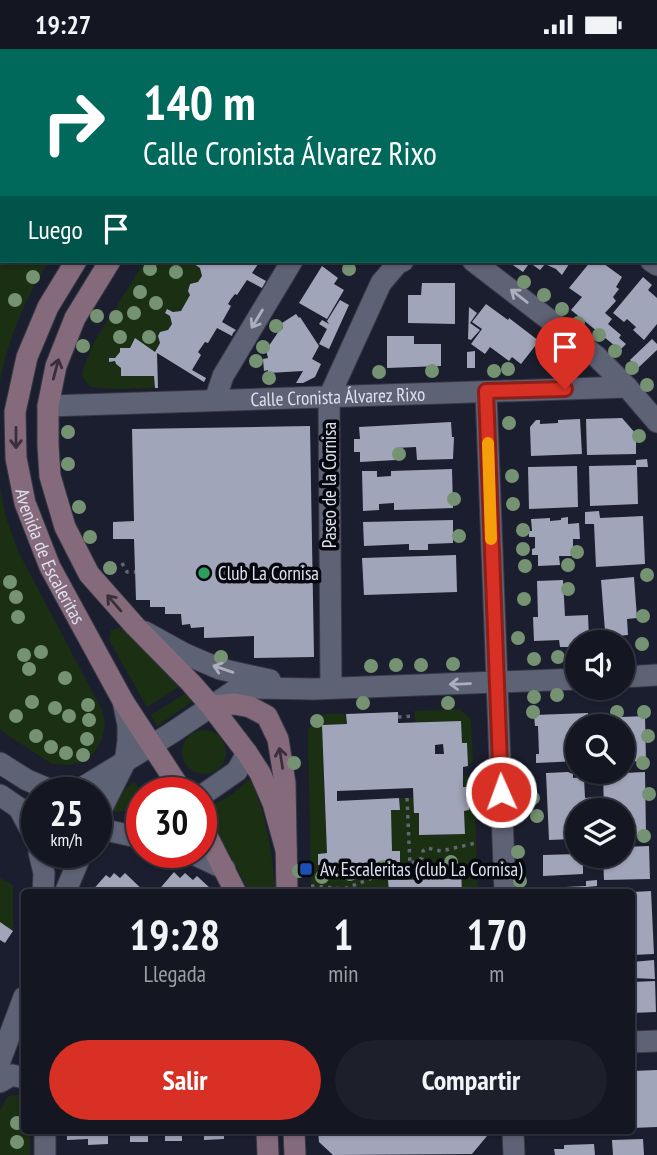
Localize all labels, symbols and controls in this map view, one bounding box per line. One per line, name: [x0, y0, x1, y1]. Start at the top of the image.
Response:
text: 19:27: [35, 8, 91, 41]
text: 140 m: [143, 70, 256, 134]
icon: right: [28, 77, 119, 168]
text: Calle Cronista Álvarez Rixo: [143, 132, 437, 174]
icon: arrive: [97, 210, 135, 248]
text: Luego: [28, 213, 83, 246]
one-way arrow: [510, 289, 529, 304]
one-way arrow: [250, 309, 264, 329]
pin: [535, 317, 595, 389]
icon: arrive: [546, 328, 584, 366]
one-way arrow: [50, 359, 63, 381]
street label: Calle Cronista Álvarez Rixo: [250, 382, 426, 411]
street label: Paseo de la Cornisa: [317, 422, 341, 548]
one-way arrow: [9, 427, 22, 450]
street label: Avenida de Escaleritas: [10, 487, 91, 628]
place label: Club La Cornisa: [218, 561, 319, 585]
marker: Club La Cornisa: [196, 565, 212, 581]
one-way arrow: [106, 594, 122, 612]
map controls: [565, 630, 635, 868]
button: sound: [565, 630, 635, 700]
one-way arrow: [213, 662, 235, 674]
one-way arrow: [449, 677, 472, 690]
button: search: [565, 714, 635, 784]
one-way arrow: [274, 747, 287, 769]
position arrow: [464, 755, 538, 829]
speed limit sign: 30: [126, 777, 217, 868]
text: 25: [50, 790, 83, 836]
button: layers: [565, 798, 635, 868]
text: km/h: [51, 828, 82, 851]
place label: Av. Escaleritas (club La Cornisa): [320, 857, 523, 881]
marker: Av. Escaleritas (club La Cornisa): [298, 861, 314, 877]
text: 19:28: [129, 907, 220, 962]
text: 1: [333, 907, 353, 962]
text: 170: [467, 907, 527, 962]
text: Llegada: [143, 959, 206, 988]
text: min: [328, 959, 358, 988]
text: m: [489, 959, 504, 988]
button: Salir: [49, 1040, 321, 1120]
button: Compartir: [335, 1040, 607, 1120]

